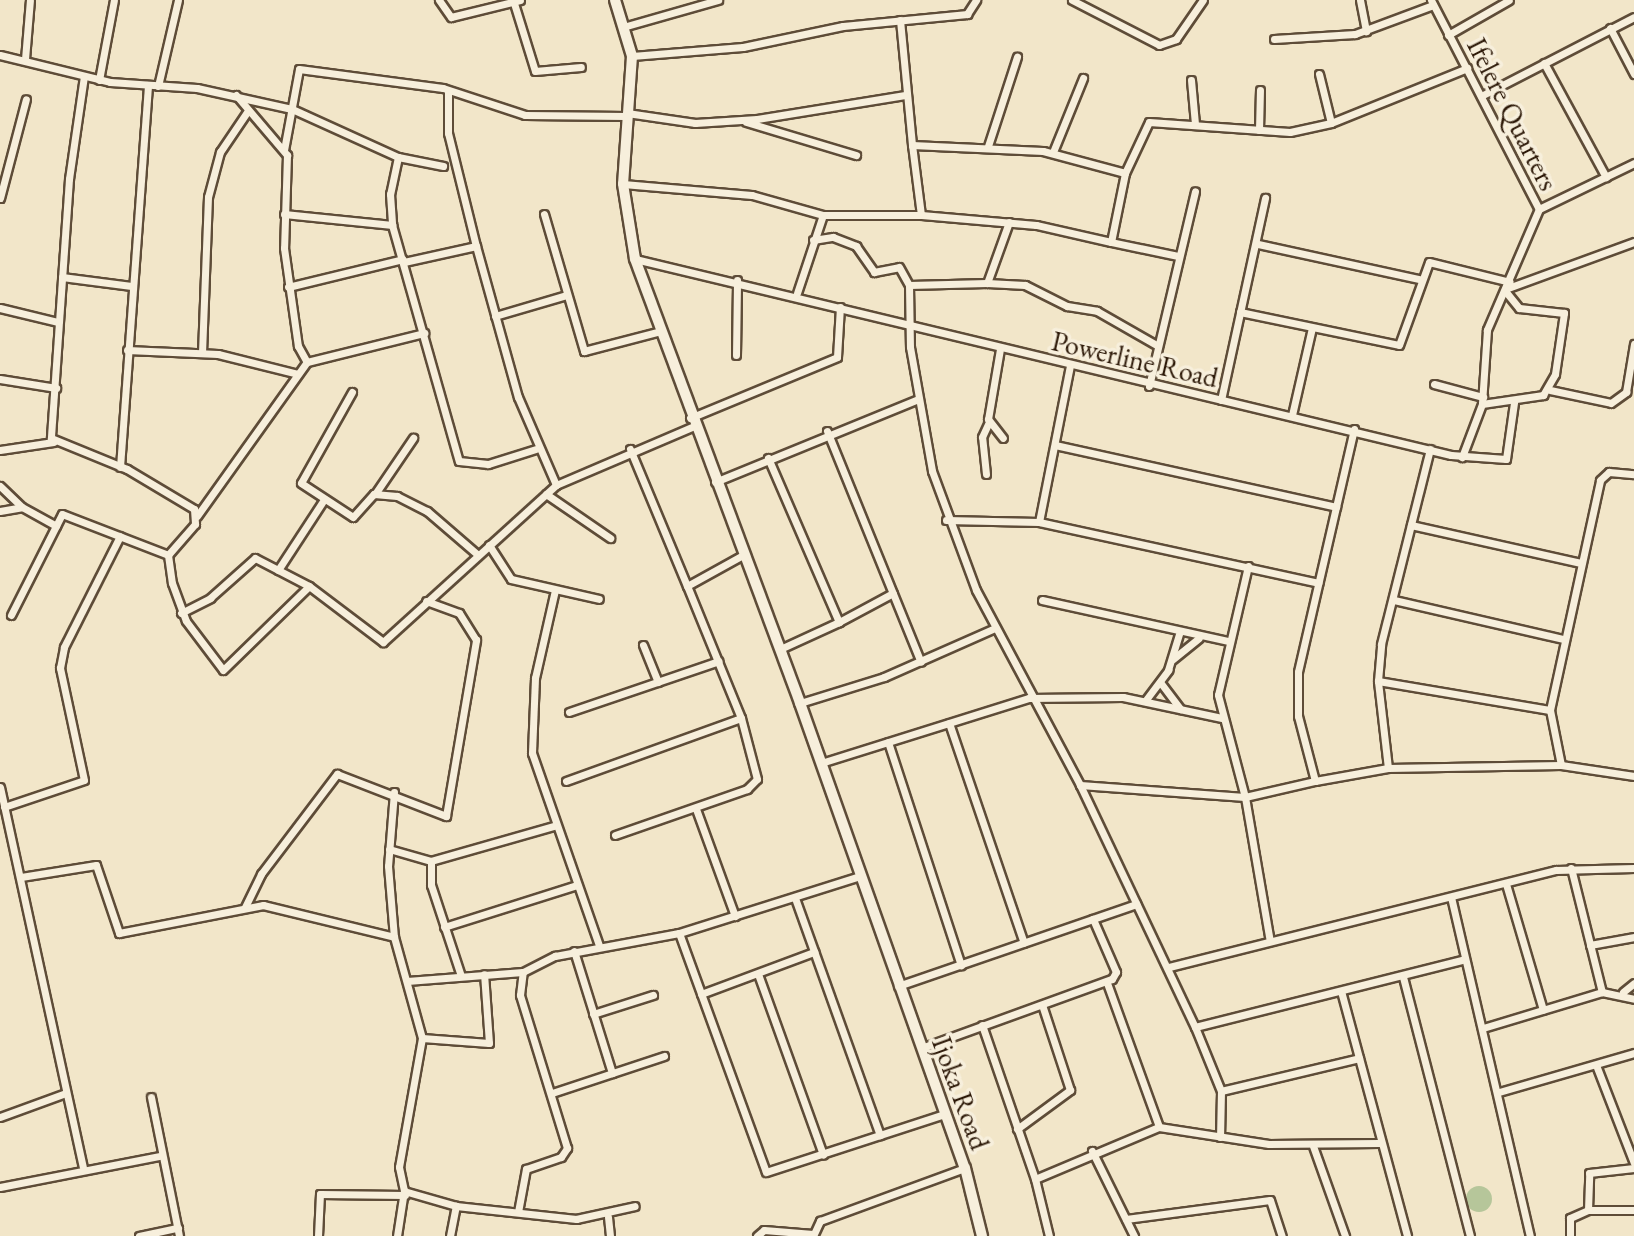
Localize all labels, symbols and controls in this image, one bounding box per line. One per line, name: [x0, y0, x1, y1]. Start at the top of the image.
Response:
street label: Ifelere Quarters: [1460, 32, 1566, 196]
street label: Powerline Road: [1049, 324, 1221, 394]
street label: Ijoka Road: [925, 1032, 997, 1154]

